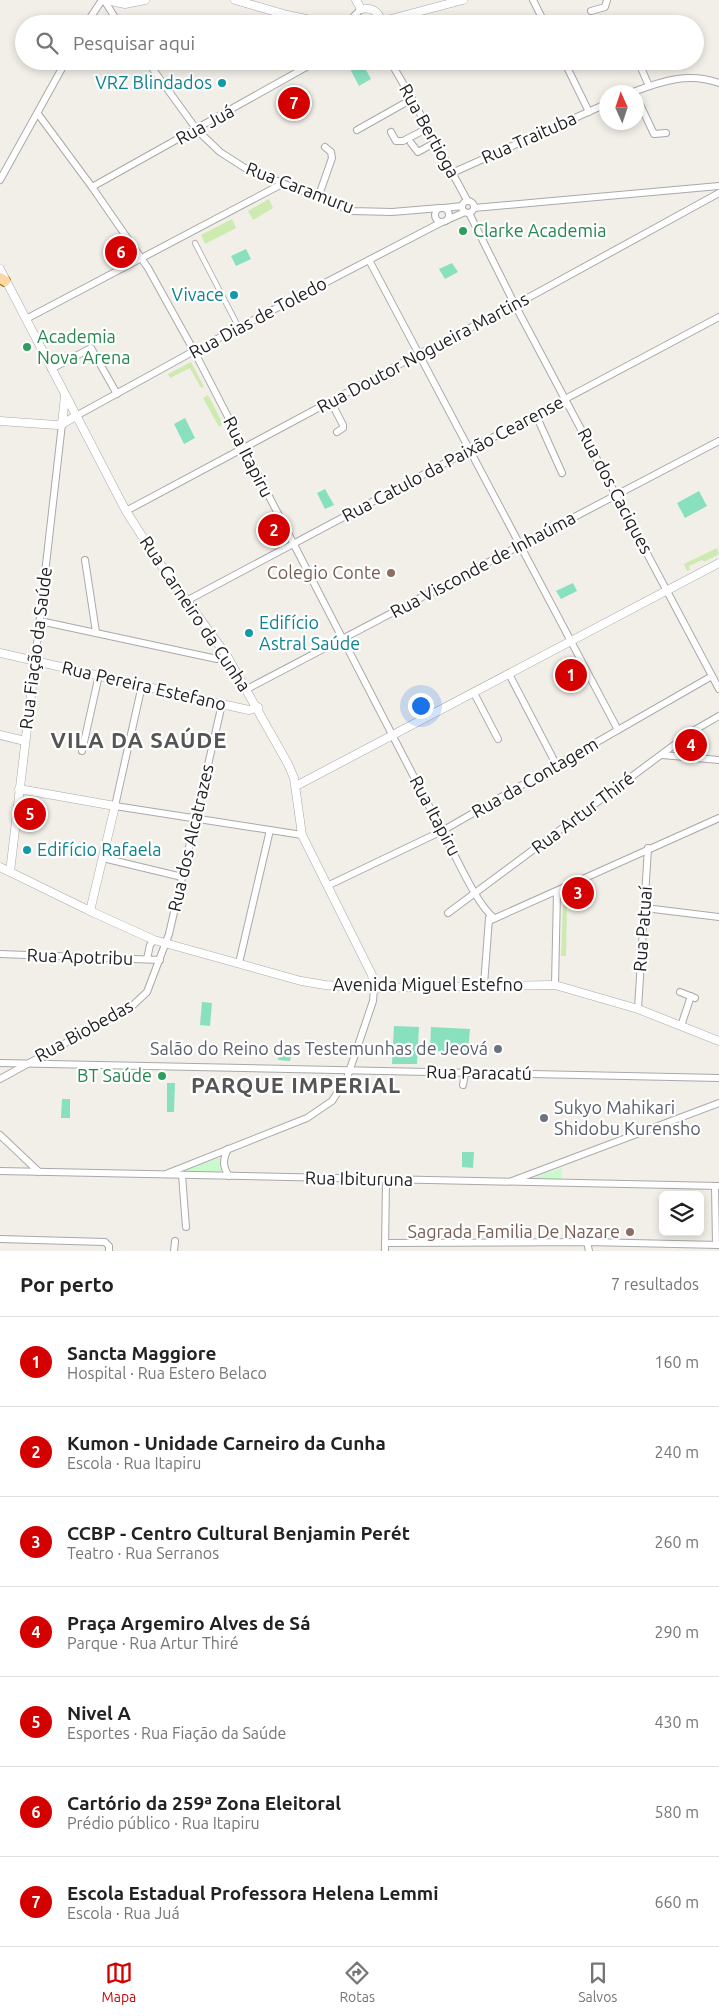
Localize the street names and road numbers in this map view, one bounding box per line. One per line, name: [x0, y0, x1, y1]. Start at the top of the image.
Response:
street label: Rua Bertioga: [396, 80, 464, 181]
street label: Rua Juá: [172, 100, 237, 148]
street label: Rua Traituba: [478, 107, 579, 167]
street label: Rua Caramuru: [243, 157, 357, 217]
street label: Rua Dias de Toledo: [185, 272, 330, 362]
street label: Rua Doutor Nogueira Martins: [313, 288, 532, 416]
street label: Rua Catulo da Paixão Cearense: [338, 391, 567, 525]
street label: Rua Itapiru: [220, 413, 278, 500]
street label: Rua dos Caciques: [574, 424, 658, 557]
street label: Rua Visconde de Inhaúma: [387, 507, 579, 622]
street label: Rua Carneiro da Cunha: [136, 532, 255, 695]
street label: Rua Fiação da Saúde: [15, 566, 55, 730]
street label: Rua Pereira Estefano: [60, 656, 228, 714]
street label: Rua da Contagem: [468, 733, 601, 821]
street label: Rua dos Alcatrazes: [163, 762, 217, 914]
street label: Rua Artur Thiré: [527, 767, 638, 857]
street label: Rua Itapiru: [406, 772, 465, 859]
street label: Rua Patuaí: [629, 885, 655, 972]
street label: Rua Apotribu: [26, 944, 134, 968]
street label: Avenida Miguel Estefno: [333, 974, 523, 994]
street label: Rua Biobedas: [31, 995, 136, 1065]
street label: Rua Paracatú: [426, 1061, 532, 1083]
street label: Rua Ibituruna: [305, 1167, 413, 1189]

